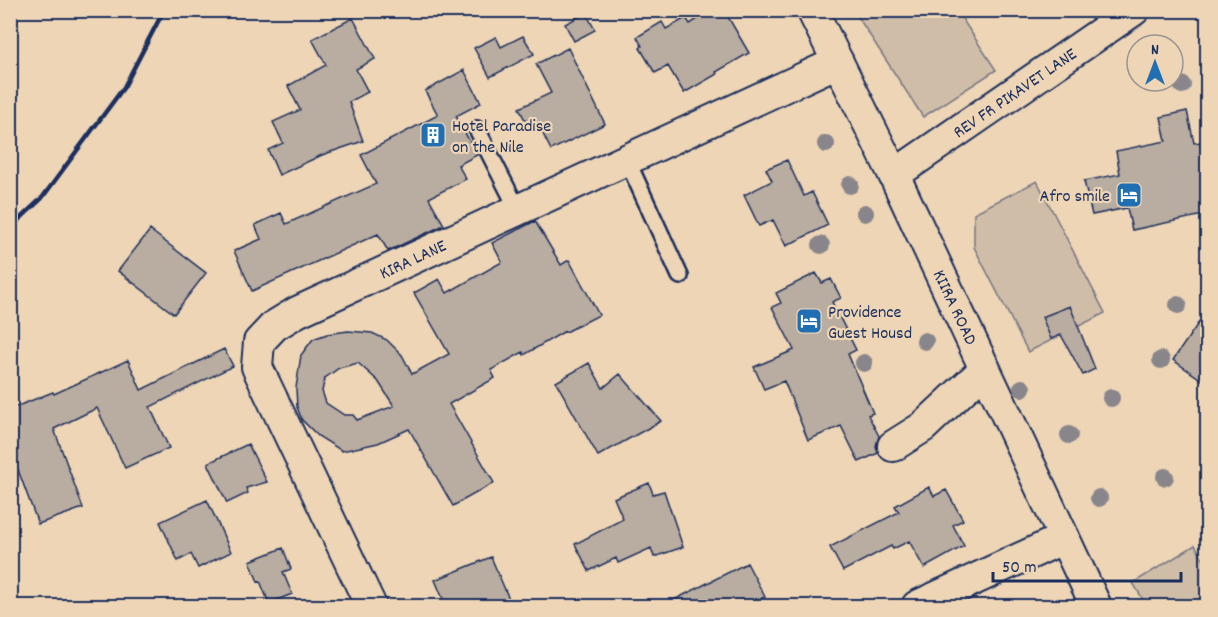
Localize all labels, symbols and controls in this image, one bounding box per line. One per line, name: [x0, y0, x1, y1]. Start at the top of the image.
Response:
north arrow: [1125, 33, 1185, 93]
text: N: [1151, 39, 1159, 62]
street label: REV FR PIKAVET LANE: [949, 43, 1083, 146]
place label: Hotel Paradise on the Nile: [452, 115, 551, 161]
building icon: Hotel Paradise on the Nile: [418, 120, 448, 150]
hotel icon: Afro smile: [1114, 180, 1144, 210]
place label: Afro smile: [1040, 185, 1110, 210]
street label: KIRA LANE: [376, 235, 451, 287]
street label: KIIRA ROAD: [925, 266, 982, 350]
place label: Providence Guest Housd: [828, 301, 912, 347]
hotel icon: Providence Guest Housd: [794, 306, 824, 336]
scale bar: [993, 545, 1180, 583]
text: 50 m: [1002, 556, 1037, 581]

